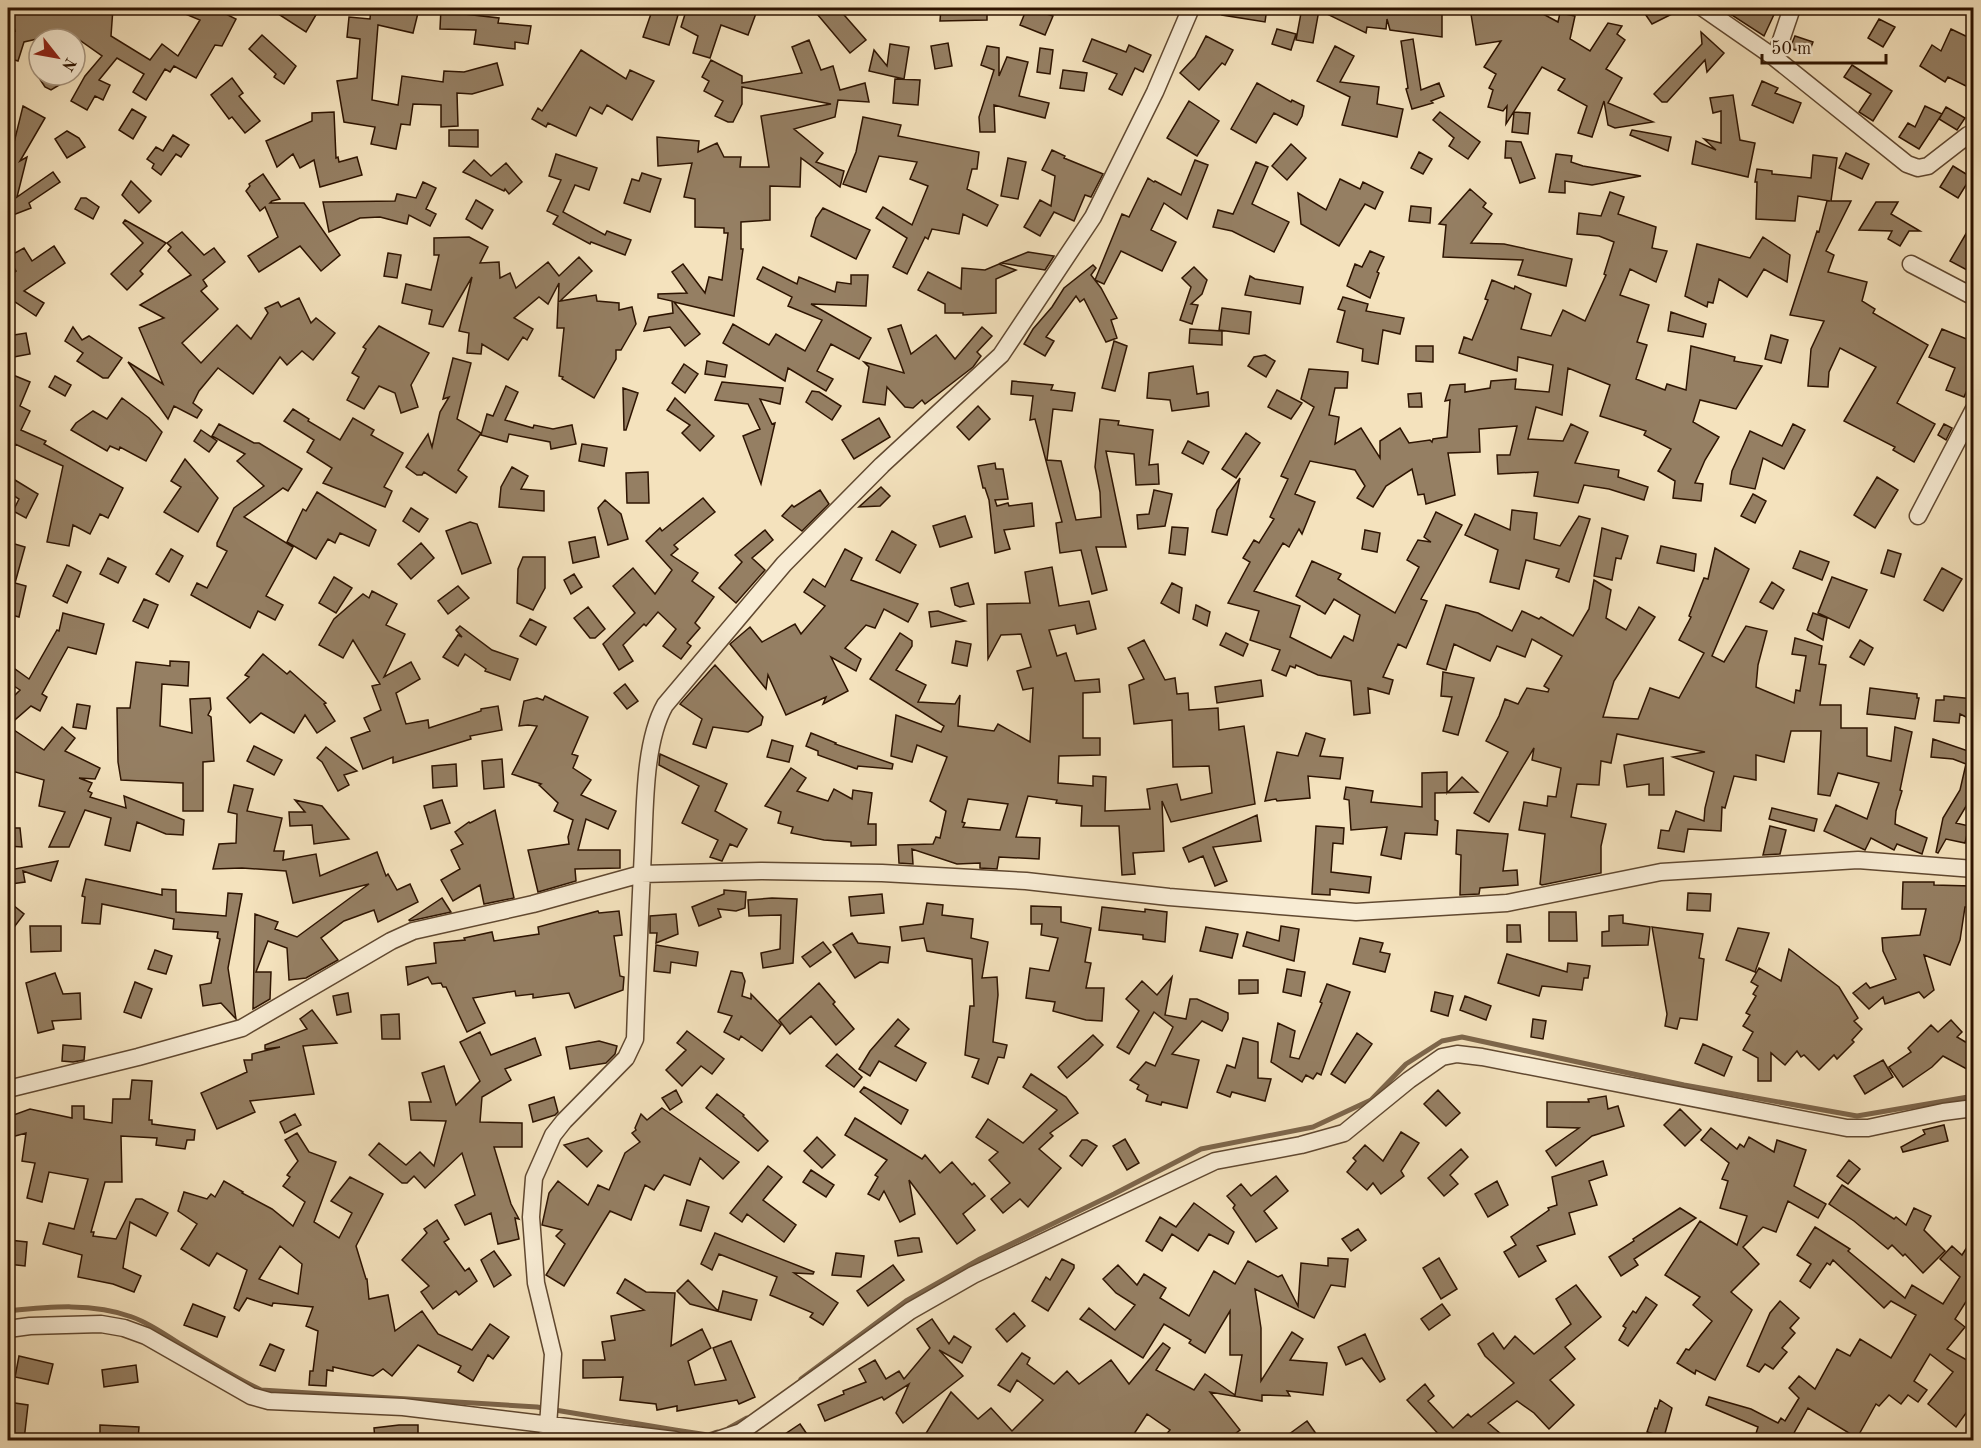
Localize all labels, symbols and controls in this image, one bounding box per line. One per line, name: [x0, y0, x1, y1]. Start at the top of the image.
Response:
north arrow: [27, 27, 87, 87]
scale bar: [1762, 27, 1886, 65]
text: 50 m: [1771, 40, 1811, 58]
text: N: [58, 54, 78, 74]

